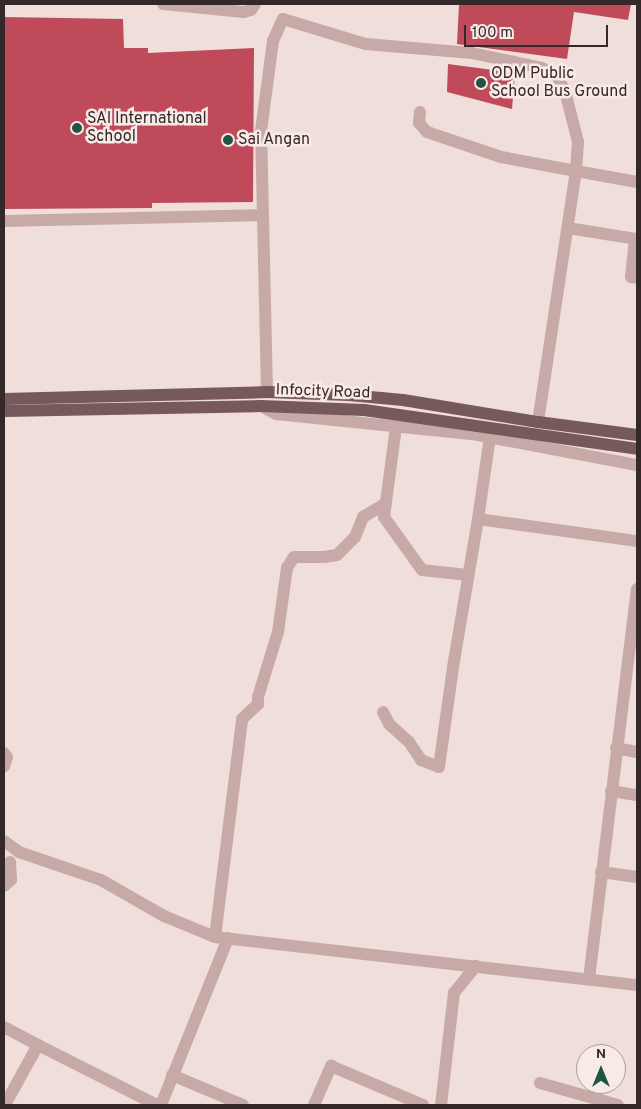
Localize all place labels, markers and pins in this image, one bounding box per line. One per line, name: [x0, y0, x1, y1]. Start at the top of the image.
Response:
place label: ODM Public School Bus Ground: [491, 64, 627, 102]
marker: ODM Public School Bus Ground: [475, 77, 487, 89]
place label: SAI International School: [87, 109, 207, 147]
marker: SAI International School: [71, 122, 83, 134]
place label: Sai Angan: [238, 130, 311, 150]
marker: Sai Angan: [222, 134, 234, 146]

